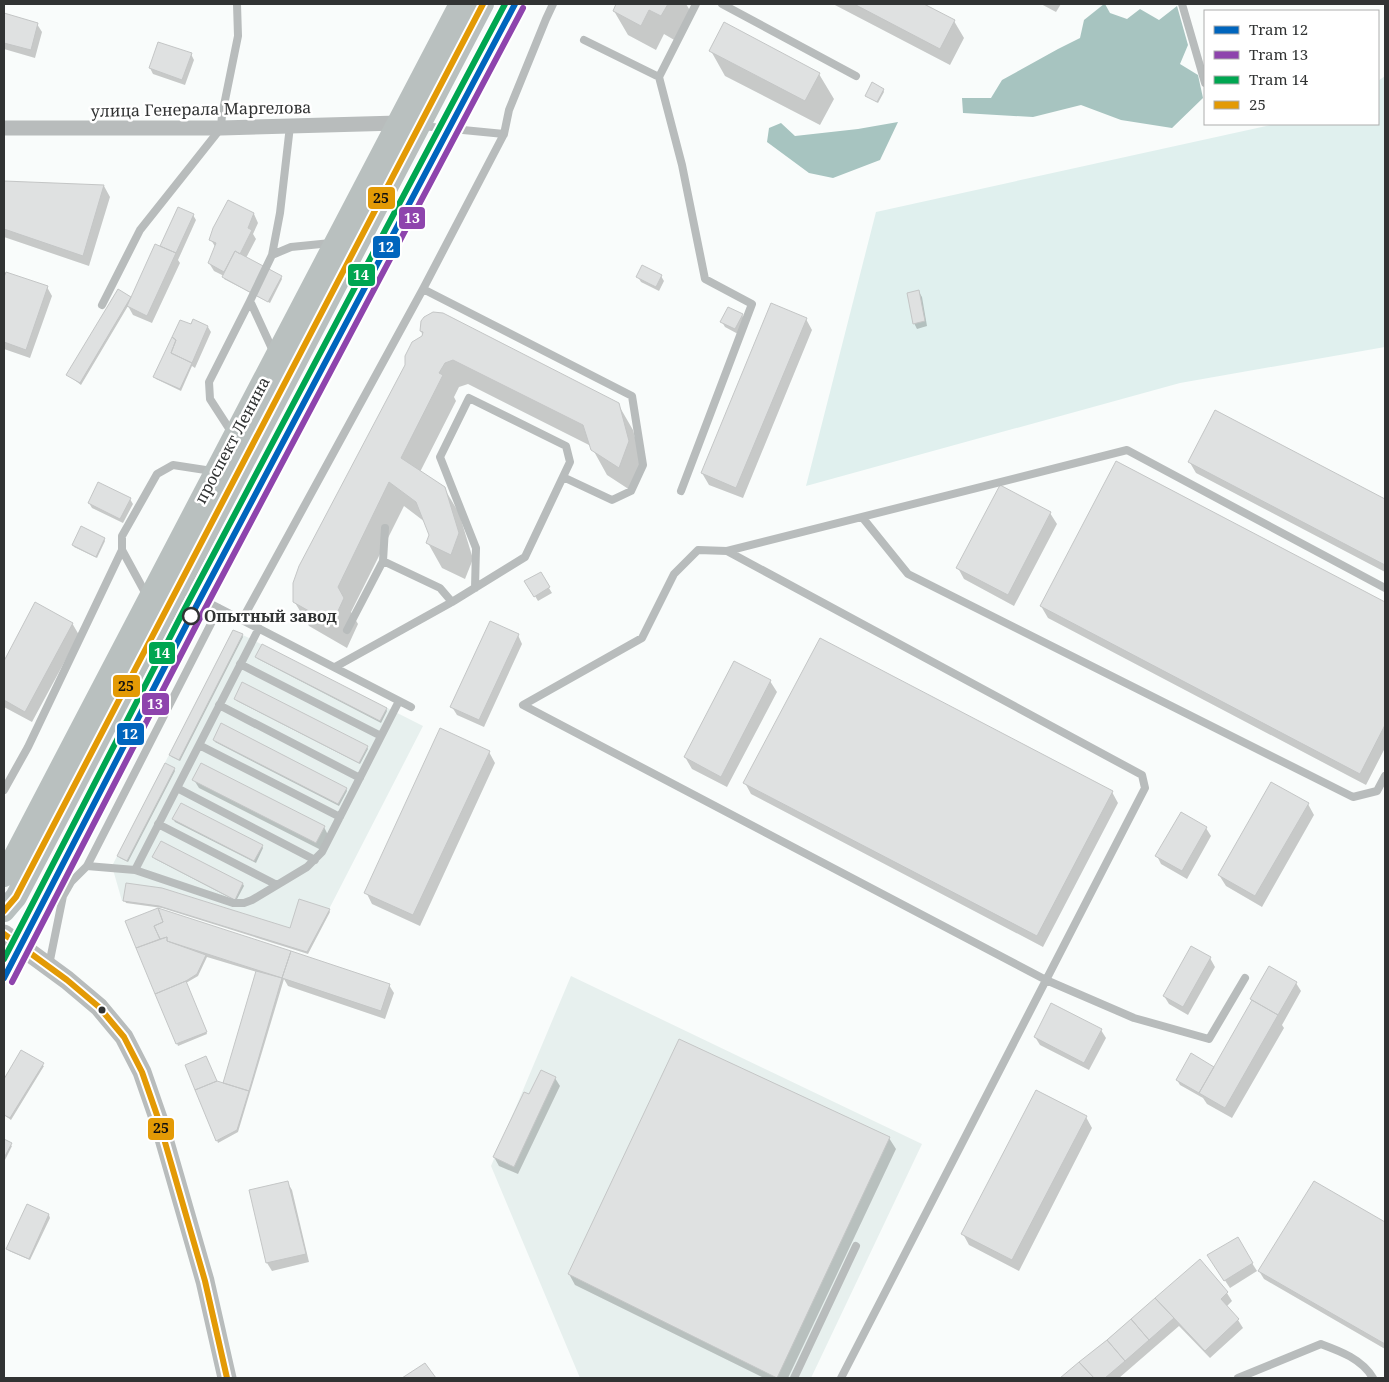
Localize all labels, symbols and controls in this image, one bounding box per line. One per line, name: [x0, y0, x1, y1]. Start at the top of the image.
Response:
legend: [1204, 10, 1379, 125]
text: Tram 12: [1249, 19, 1308, 39]
text: Tram 13: [1249, 44, 1308, 64]
text: Tram 14: [1249, 69, 1309, 89]
text: 25: [1249, 94, 1266, 114]
street label: улица Генерала Маргелова: [91, 96, 311, 122]
line badge: 25: [367, 186, 396, 210]
text: 25: [373, 188, 389, 207]
line badge: 13: [398, 206, 426, 230]
text: 13: [404, 208, 420, 227]
line badge: 12: [372, 235, 401, 259]
text: 12: [378, 237, 394, 256]
line badge: 14: [347, 263, 376, 287]
text: 14: [353, 265, 369, 284]
street label: проспект Ленина: [189, 373, 275, 507]
place label: Опытный завод: [204, 605, 337, 627]
marker: Опытный завод: [182, 607, 200, 625]
line badge: 14: [148, 641, 176, 665]
text: 14: [154, 643, 170, 662]
line badge: 25: [112, 674, 141, 698]
text: 25: [118, 676, 134, 695]
line badge: 13: [141, 692, 170, 716]
text: 13: [147, 694, 163, 713]
line badge: 12: [116, 722, 145, 746]
text: 12: [122, 724, 138, 743]
unlabelled marker: [97, 1005, 107, 1015]
line badge: 25: [147, 1117, 175, 1141]
text: 25: [153, 1118, 169, 1137]

